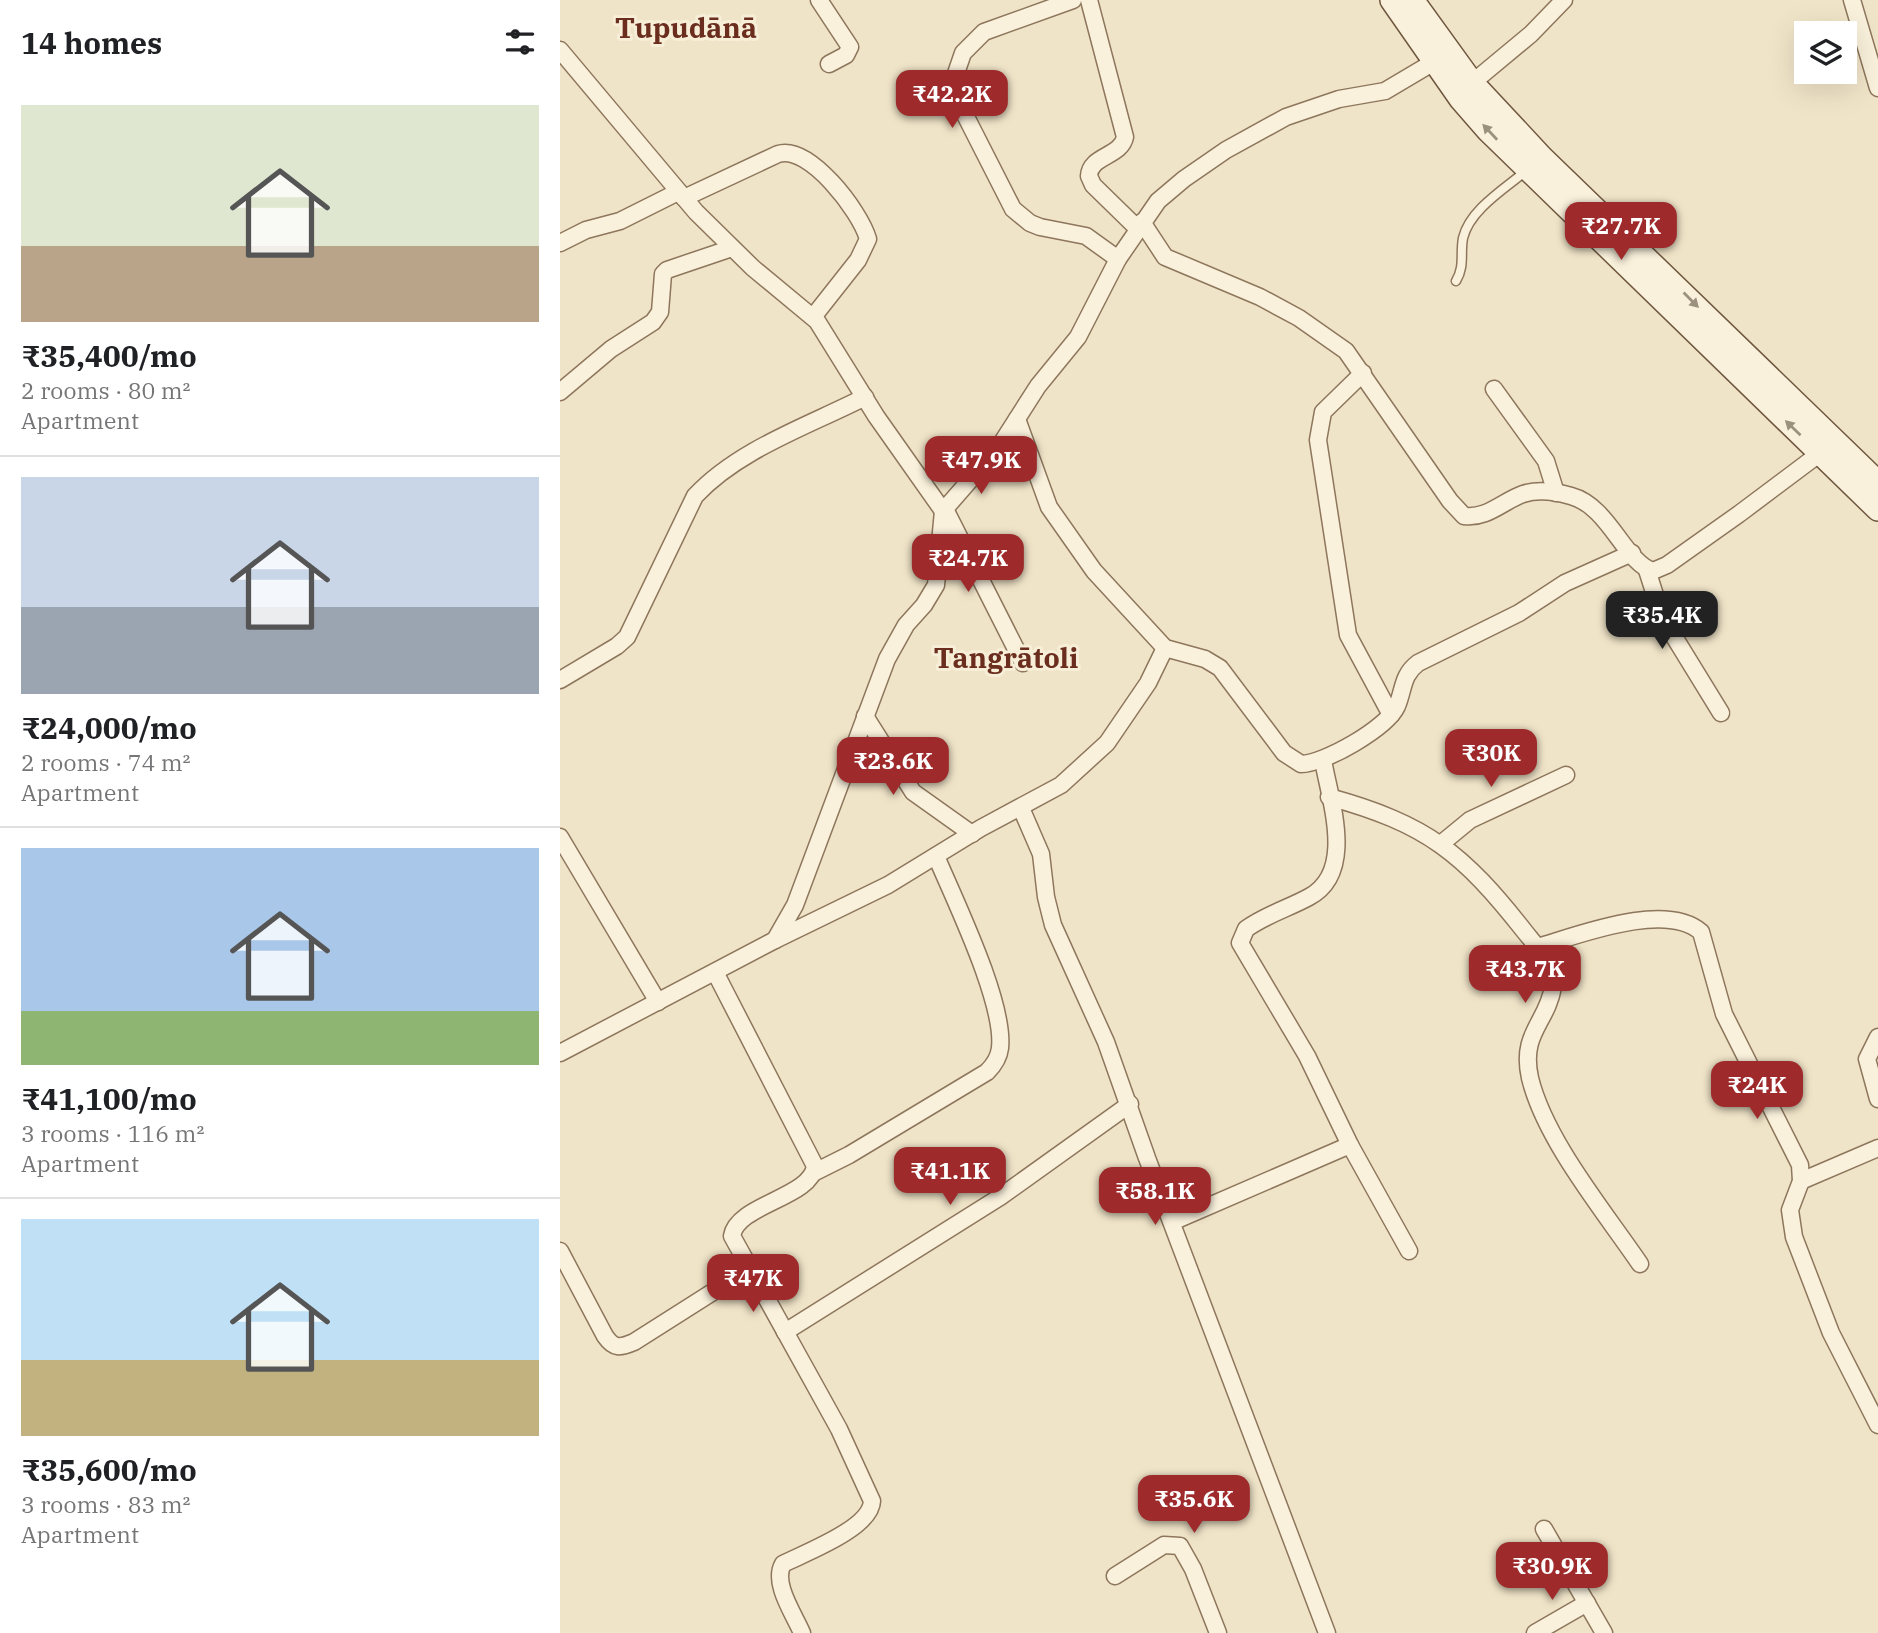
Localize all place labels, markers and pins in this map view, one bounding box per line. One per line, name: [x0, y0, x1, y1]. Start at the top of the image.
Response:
pin: ₹42.2K: [895, 71, 1009, 130]
pin: ₹27.7K: [1564, 202, 1678, 262]
pin: ₹47.9K: [924, 436, 1038, 496]
pin: ₹24.7K: [911, 534, 1025, 594]
pin: ₹35.4K: [1605, 592, 1719, 651]
pin: ₹30K: [1450, 730, 1532, 789]
pin: ₹23.6K: [836, 738, 950, 797]
pin: ₹43.7K: [1468, 946, 1582, 1005]
pin: ₹24K: [1716, 1062, 1798, 1121]
pin: ₹41.1K: [893, 1148, 1007, 1207]
pin: ₹58.1K: [1098, 1168, 1212, 1227]
pin: ₹47K: [712, 1254, 794, 1314]
pin: ₹35.6K: [1137, 1476, 1251, 1535]
pin: ₹30.9K: [1495, 1542, 1609, 1602]

